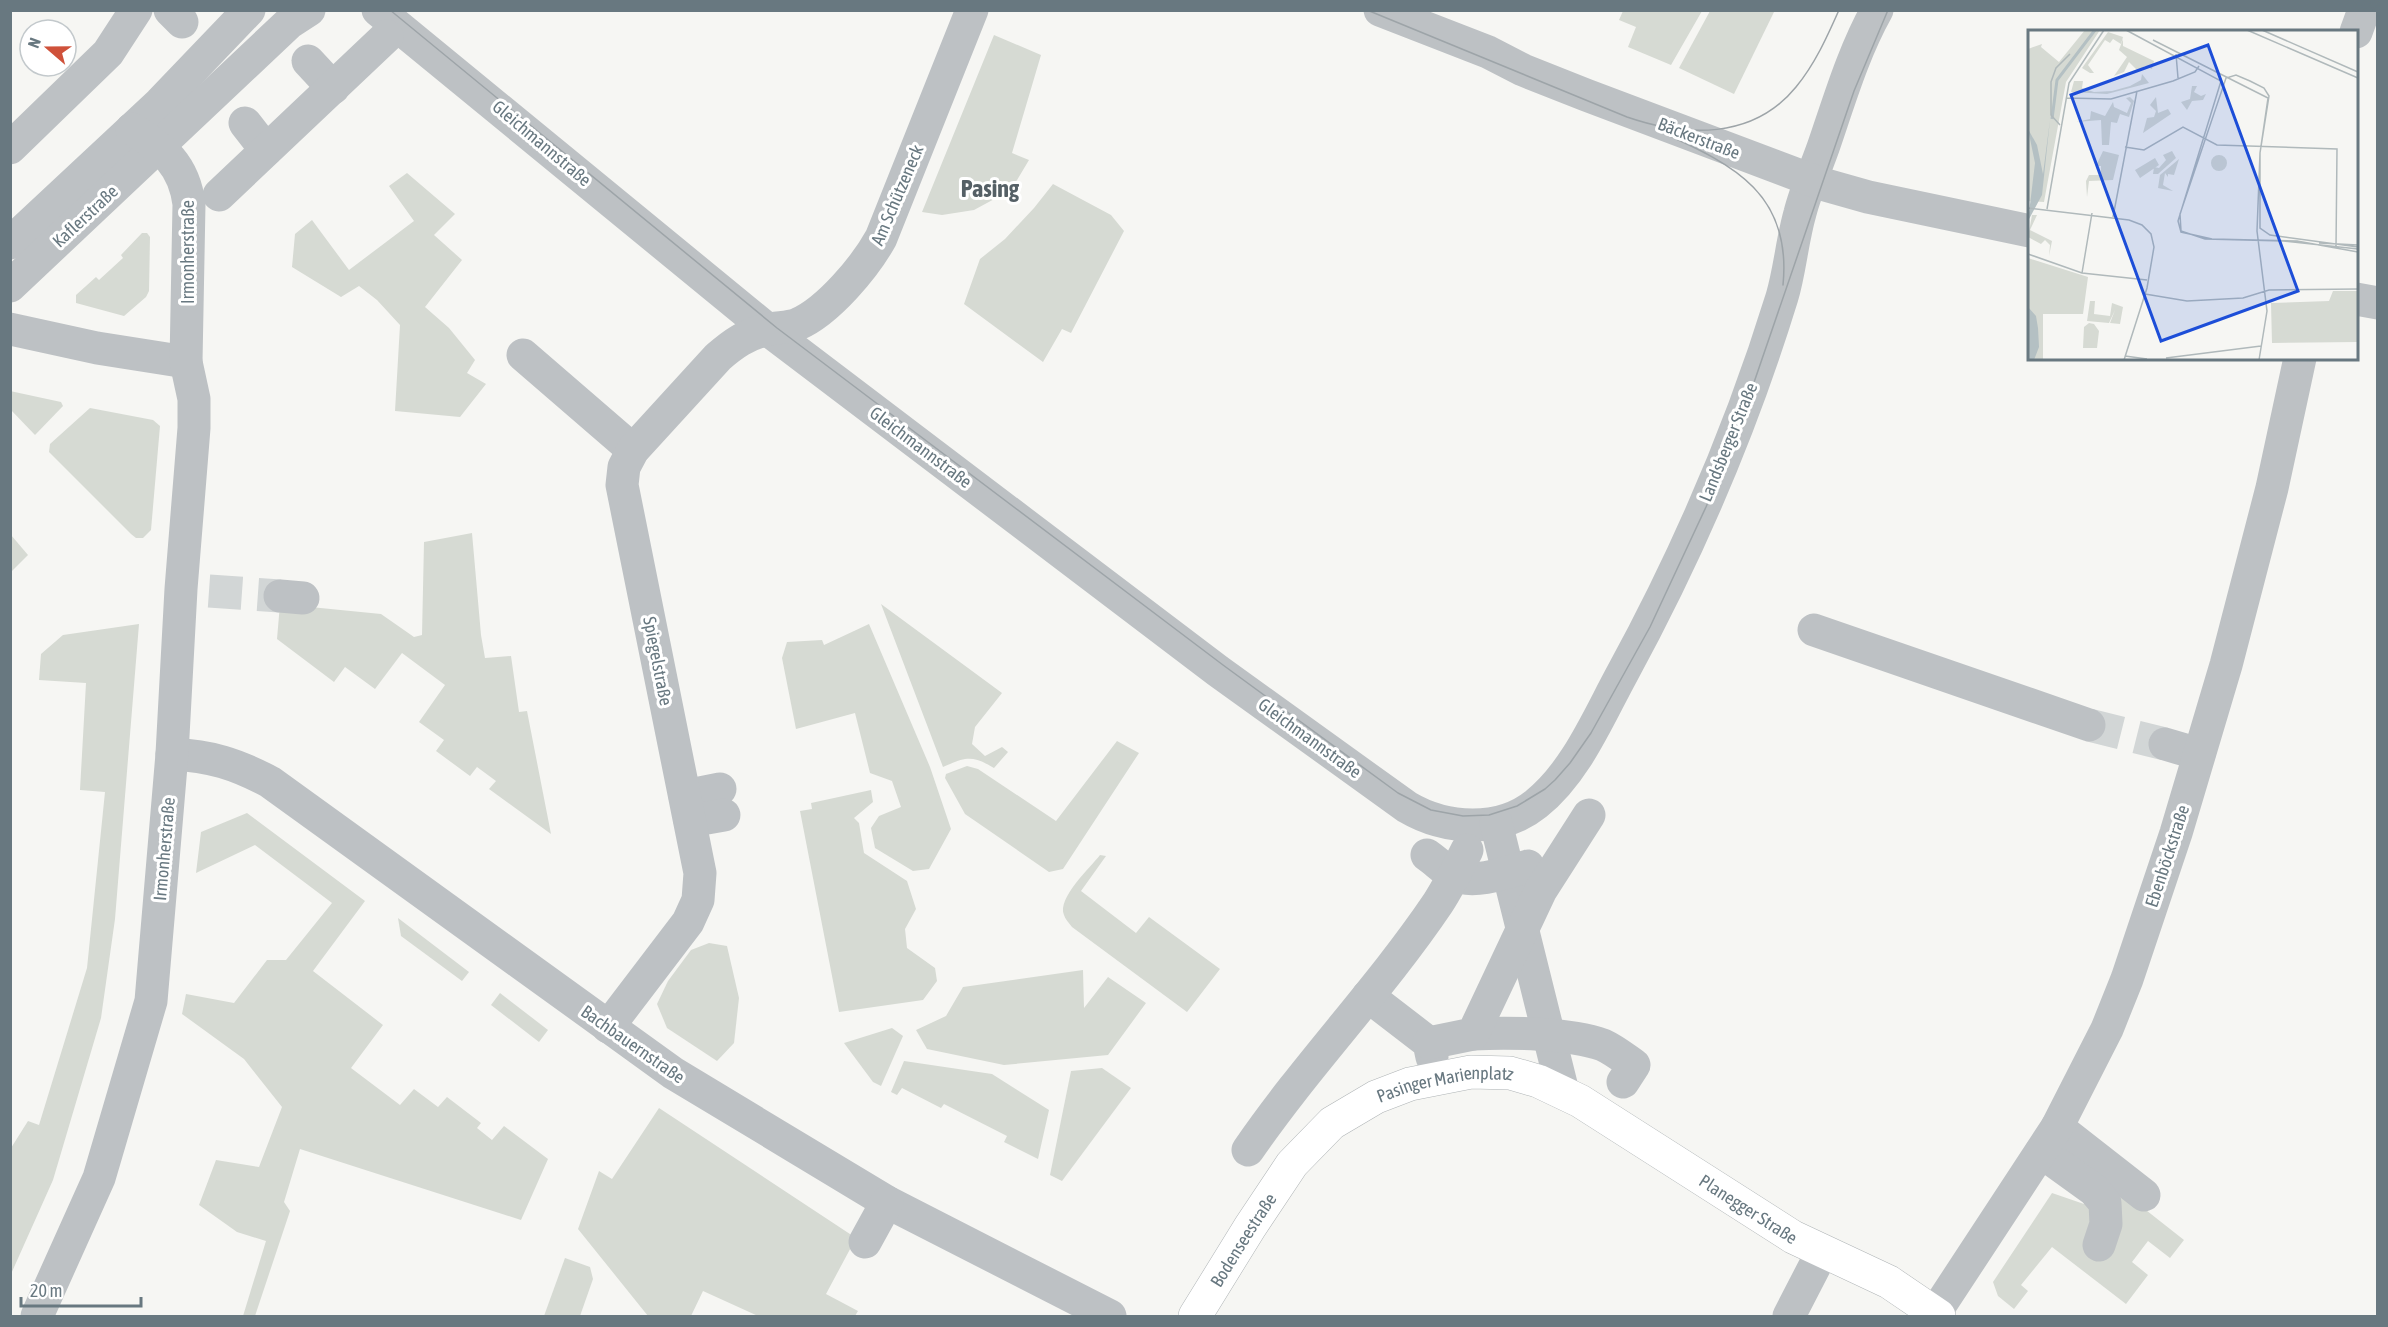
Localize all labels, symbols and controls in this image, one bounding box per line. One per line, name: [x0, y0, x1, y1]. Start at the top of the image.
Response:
north arrow: [18, 18, 78, 78]
inset map: [2028, 30, 2358, 360]
text: N: [24, 35, 44, 50]
street label: Gleichmannstraße: [488, 96, 596, 190]
street label: Bäckerstraße: [1655, 113, 1743, 163]
street label: Am Schützeneck: [866, 142, 928, 248]
district label: Pasing: [961, 175, 1020, 202]
street label: Kaflerstraße: [48, 181, 122, 251]
street label: Irmonherstraße: [177, 200, 198, 304]
street label: Landsberger Straße: [1695, 379, 1761, 505]
street label: Gleichmannstraße: [866, 402, 976, 492]
street label: Spiegelstraße: [639, 615, 677, 707]
street label: Gleichmannstraße: [1254, 694, 1366, 782]
street label: Irmonherstraße: [149, 796, 179, 902]
street label: Ebenböckstraße: [2141, 802, 2193, 910]
street label: Bachbauernstraße: [577, 1001, 689, 1087]
street label: Pasinger Marienplatz: [1374, 1062, 1517, 1106]
street label: Planegger Straße: [1696, 1170, 1802, 1248]
street label: Bodenseestraße: [1205, 1189, 1280, 1290]
scale bar: [21, 1270, 141, 1308]
text: 20 m: [30, 1280, 62, 1301]

